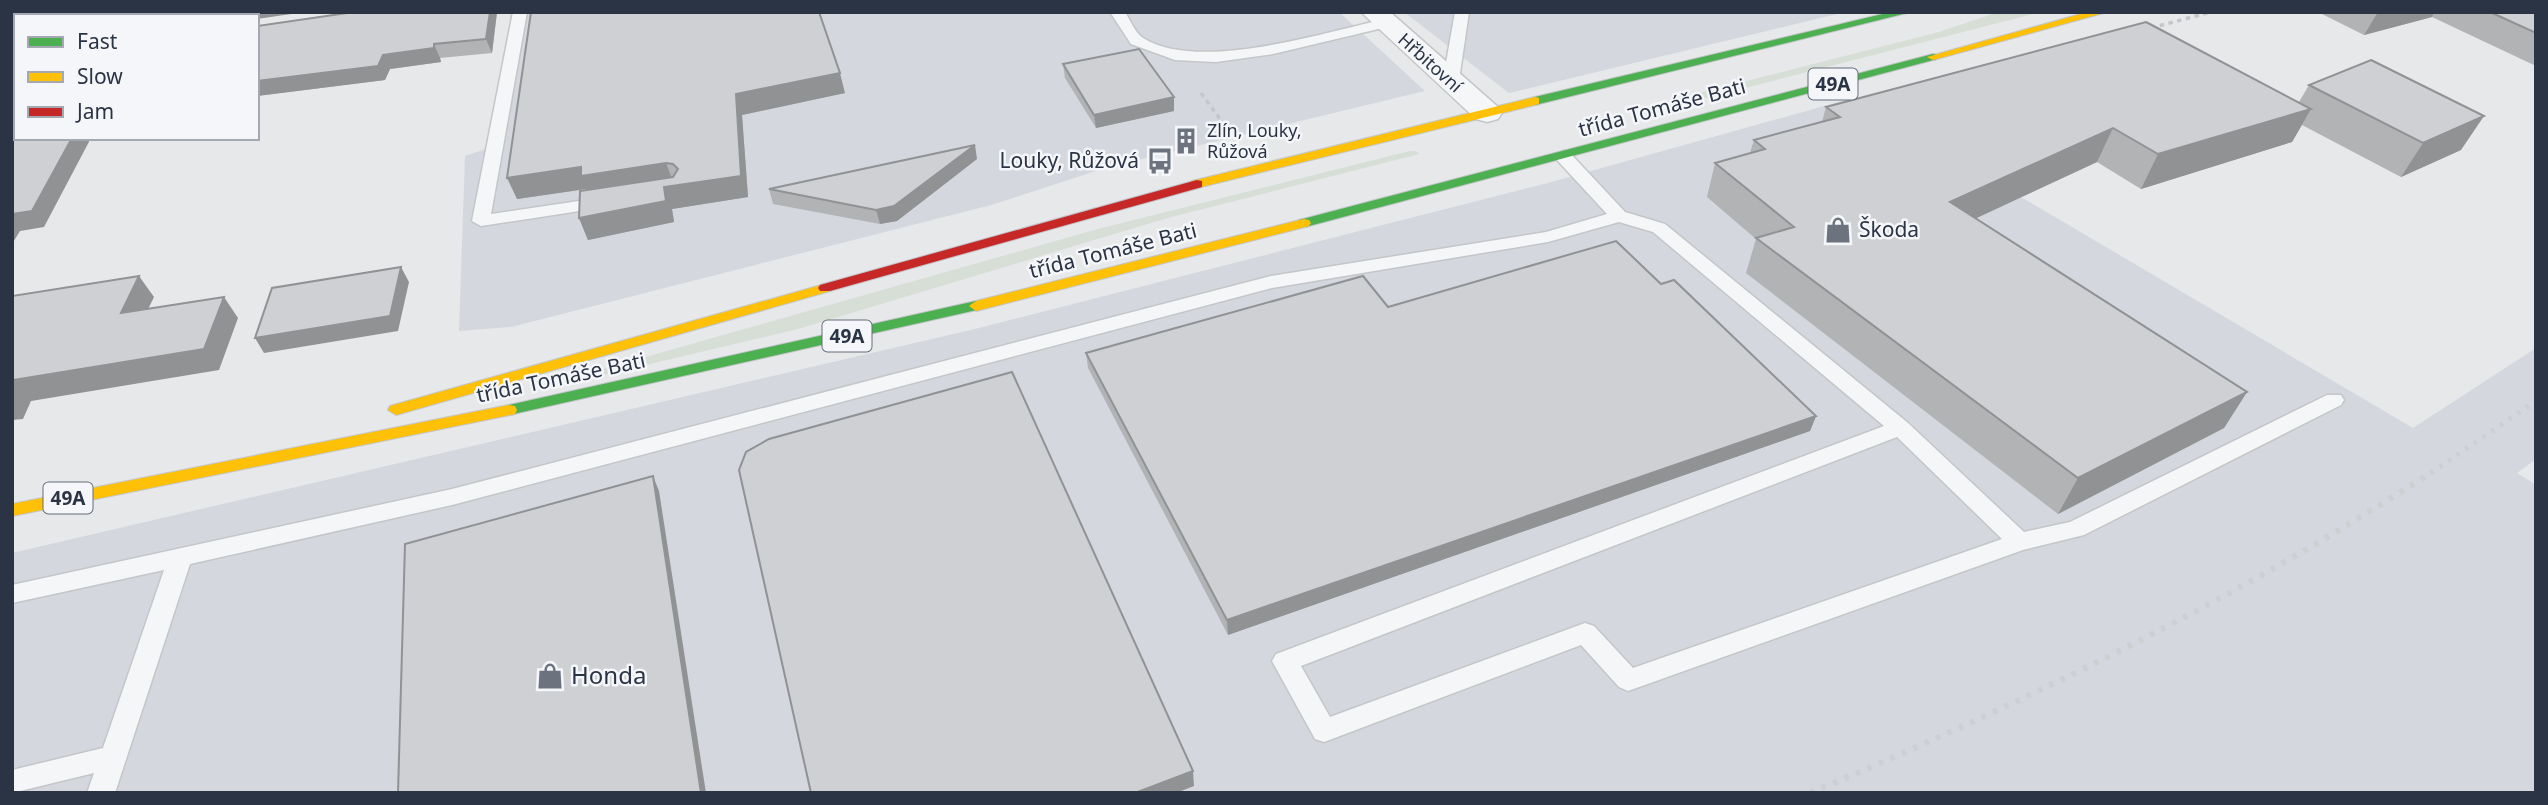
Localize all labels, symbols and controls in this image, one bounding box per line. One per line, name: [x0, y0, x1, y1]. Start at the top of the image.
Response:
legend: [14, 14, 259, 140]
text: Fast: [77, 27, 118, 55]
street label: Hřbitovní: [1393, 27, 1468, 98]
text: Slow: [77, 62, 123, 90]
road number: 49A: [1808, 68, 1857, 100]
street label: třída Tomáše Bati: [1575, 71, 1748, 143]
text: Jam: [75, 97, 114, 125]
place label: Zlín, Louky, Růžová: [1207, 118, 1302, 163]
building icon: Zlín, Louky, Růžová: [1171, 126, 1201, 156]
place label: Louky, Růžová: [999, 146, 1139, 174]
bus stop icon: Louky, Růžová: [1145, 146, 1175, 176]
shop icon: Škoda: [1823, 215, 1853, 245]
place label: Škoda: [1859, 215, 1919, 243]
street label: třída Tomáše Bati: [1026, 216, 1200, 284]
road number: 49A: [822, 320, 872, 352]
street label: třída Tomáše Bati: [474, 345, 648, 409]
road number: 49A: [43, 482, 92, 513]
place label: Honda: [571, 658, 646, 691]
shop icon: Honda: [535, 661, 565, 691]

